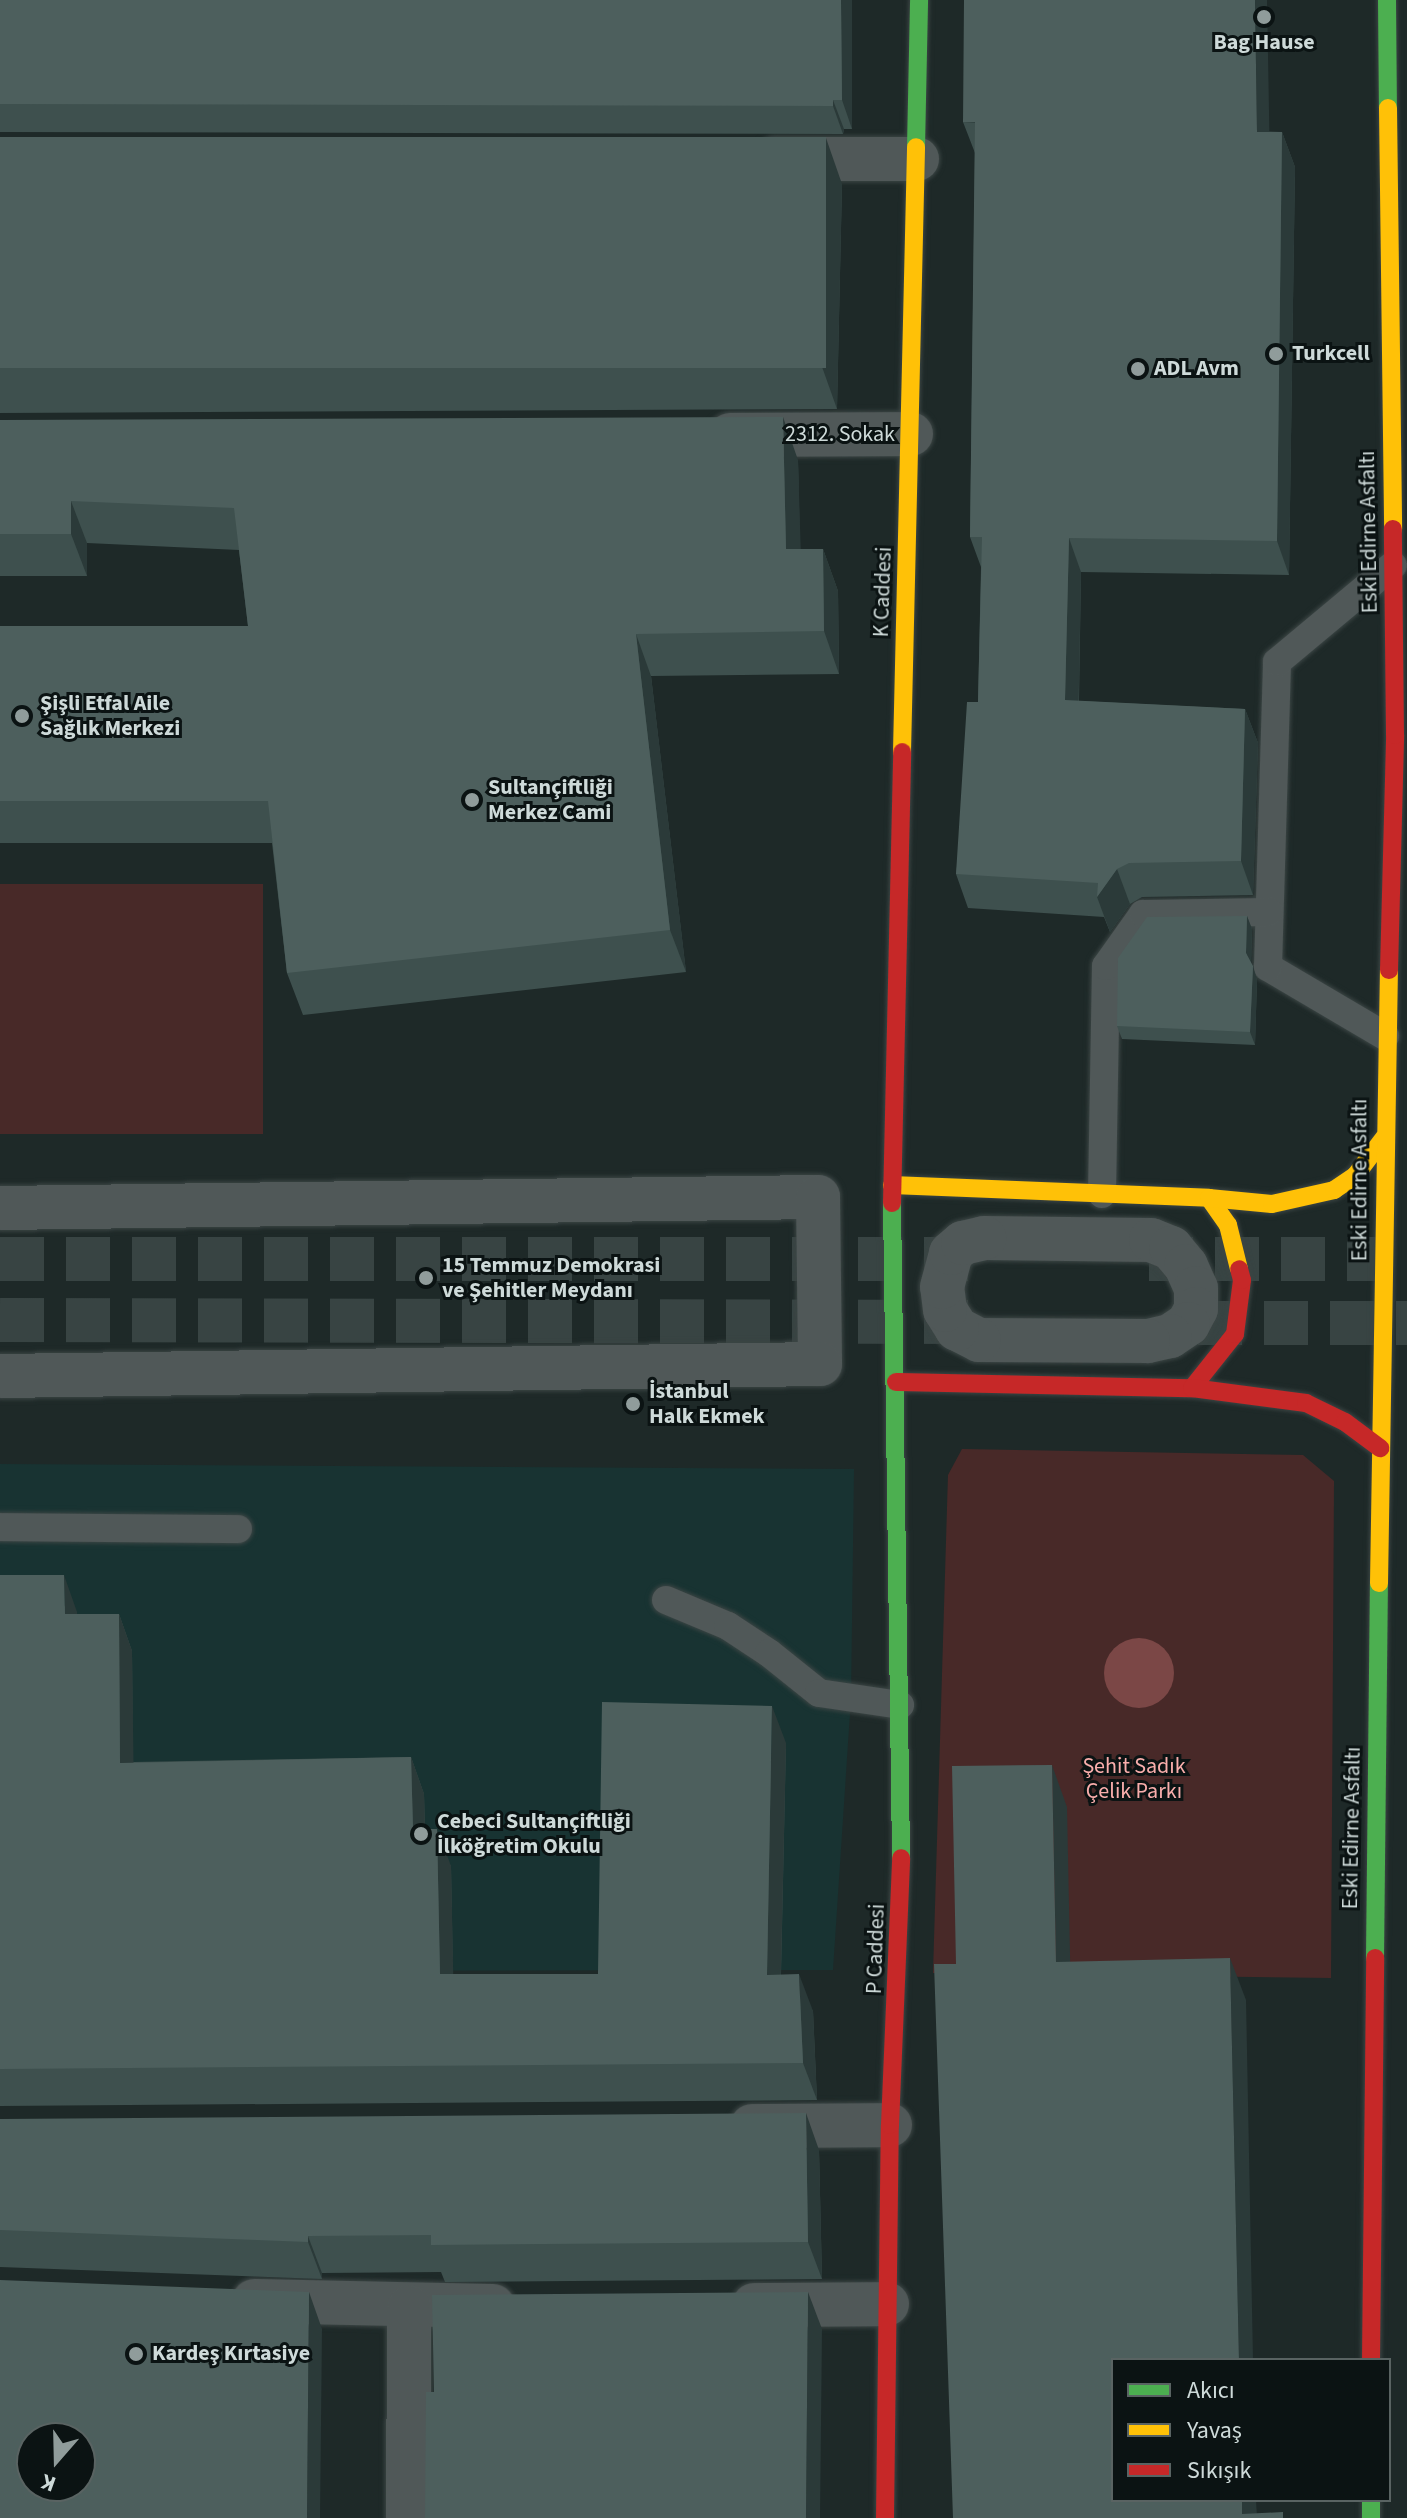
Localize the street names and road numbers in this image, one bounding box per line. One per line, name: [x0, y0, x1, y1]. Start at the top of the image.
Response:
street label: 2312. Sokak: [785, 422, 895, 448]
street label: Eski Edirne Asfaltı: [1354, 450, 1384, 614]
street label: K Caddesi: [868, 546, 898, 638]
street label: Eski Edirne Asfaltı: [1347, 1099, 1373, 1261]
street label: Eski Edirne Asfaltı: [1337, 1746, 1367, 1910]
street label: P Caddesi: [861, 1903, 891, 1995]

